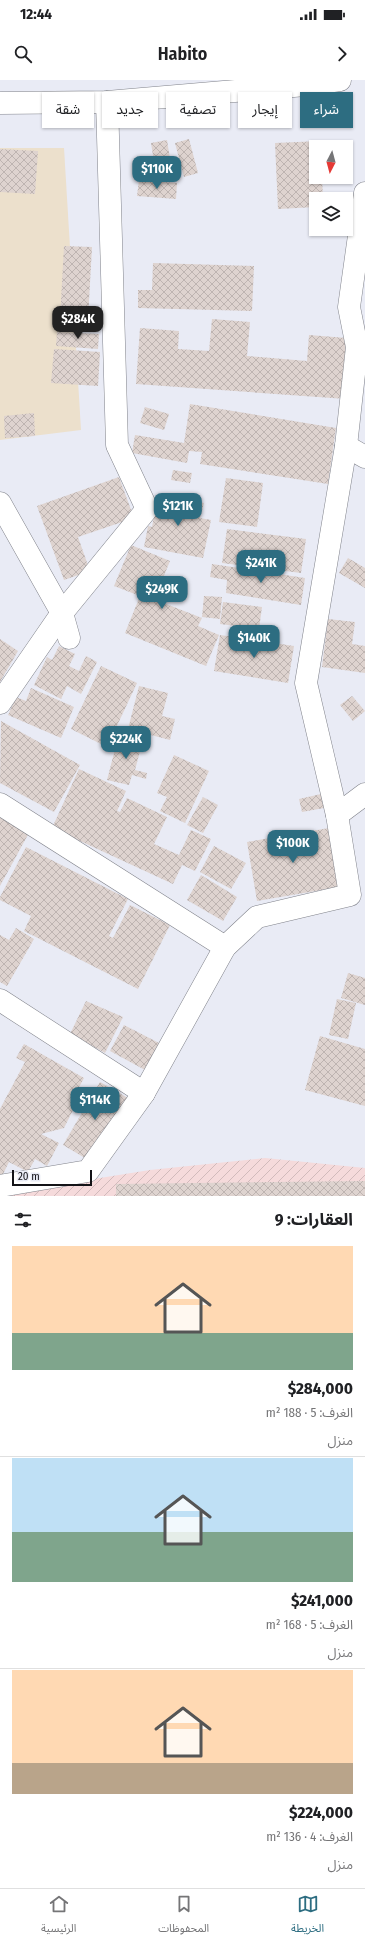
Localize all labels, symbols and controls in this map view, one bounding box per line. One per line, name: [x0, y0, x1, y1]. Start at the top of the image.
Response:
text: 12:44: [20, 5, 52, 23]
icon: search: [12, 43, 34, 65]
text: Habito: [158, 43, 207, 65]
icon: forward: [331, 43, 353, 65]
chip: شقة: [42, 92, 94, 128]
chip: جديد: [102, 92, 158, 128]
chip: تصفية: [166, 92, 230, 128]
chip: إيجار: [238, 92, 292, 128]
chip: شراء: [300, 92, 353, 128]
north arrow: [309, 140, 353, 184]
map controls: [309, 140, 353, 236]
pin: $110K: [129, 156, 185, 190]
text: $110K: [141, 161, 173, 176]
button: layers: [309, 192, 353, 236]
pin: $284K: [50, 306, 106, 340]
text: $284K: [61, 311, 95, 326]
pin: $121K: [150, 493, 206, 527]
text: $121K: [163, 498, 193, 513]
pin: $241K: [233, 550, 289, 584]
text: $241K: [246, 555, 276, 570]
pin: $249K: [134, 576, 190, 610]
text: $249K: [146, 581, 178, 596]
pin: $140K: [226, 625, 282, 659]
text: $140K: [238, 630, 270, 645]
pin: $224K: [98, 726, 154, 760]
text: $224K: [110, 731, 142, 746]
pin: $100K: [265, 830, 321, 864]
text: $100K: [276, 835, 310, 850]
pin: $114K: [67, 1087, 123, 1121]
text: $114K: [79, 1092, 111, 1107]
scale bar: [12, 1168, 92, 1187]
text: 20 m: [18, 1170, 40, 1183]
icon: filters: [12, 1209, 34, 1231]
text: العقارات: 9: [275, 1209, 353, 1230]
icon: home: [147, 1272, 219, 1344]
text: $284,000: [288, 1378, 353, 1399]
text: الغرف: 5 · 188 m²: [266, 1405, 353, 1420]
text: منزل: [328, 1433, 353, 1448]
icon: home: [147, 1484, 219, 1556]
text: $241,000: [291, 1590, 353, 1611]
text: الغرف: 5 · 168 m²: [266, 1617, 353, 1632]
text: منزل: [328, 1645, 353, 1660]
icon: home: [147, 1696, 219, 1768]
text: $224,000: [289, 1802, 353, 1823]
text: الغرف: 4 · 136 m²: [266, 1829, 353, 1844]
text: منزل: [328, 1857, 353, 1872]
tab: الرئيسية: [41, 1893, 76, 1940]
tab: المحفوظات: [158, 1893, 209, 1940]
tab: الخريطة: [291, 1893, 324, 1940]

